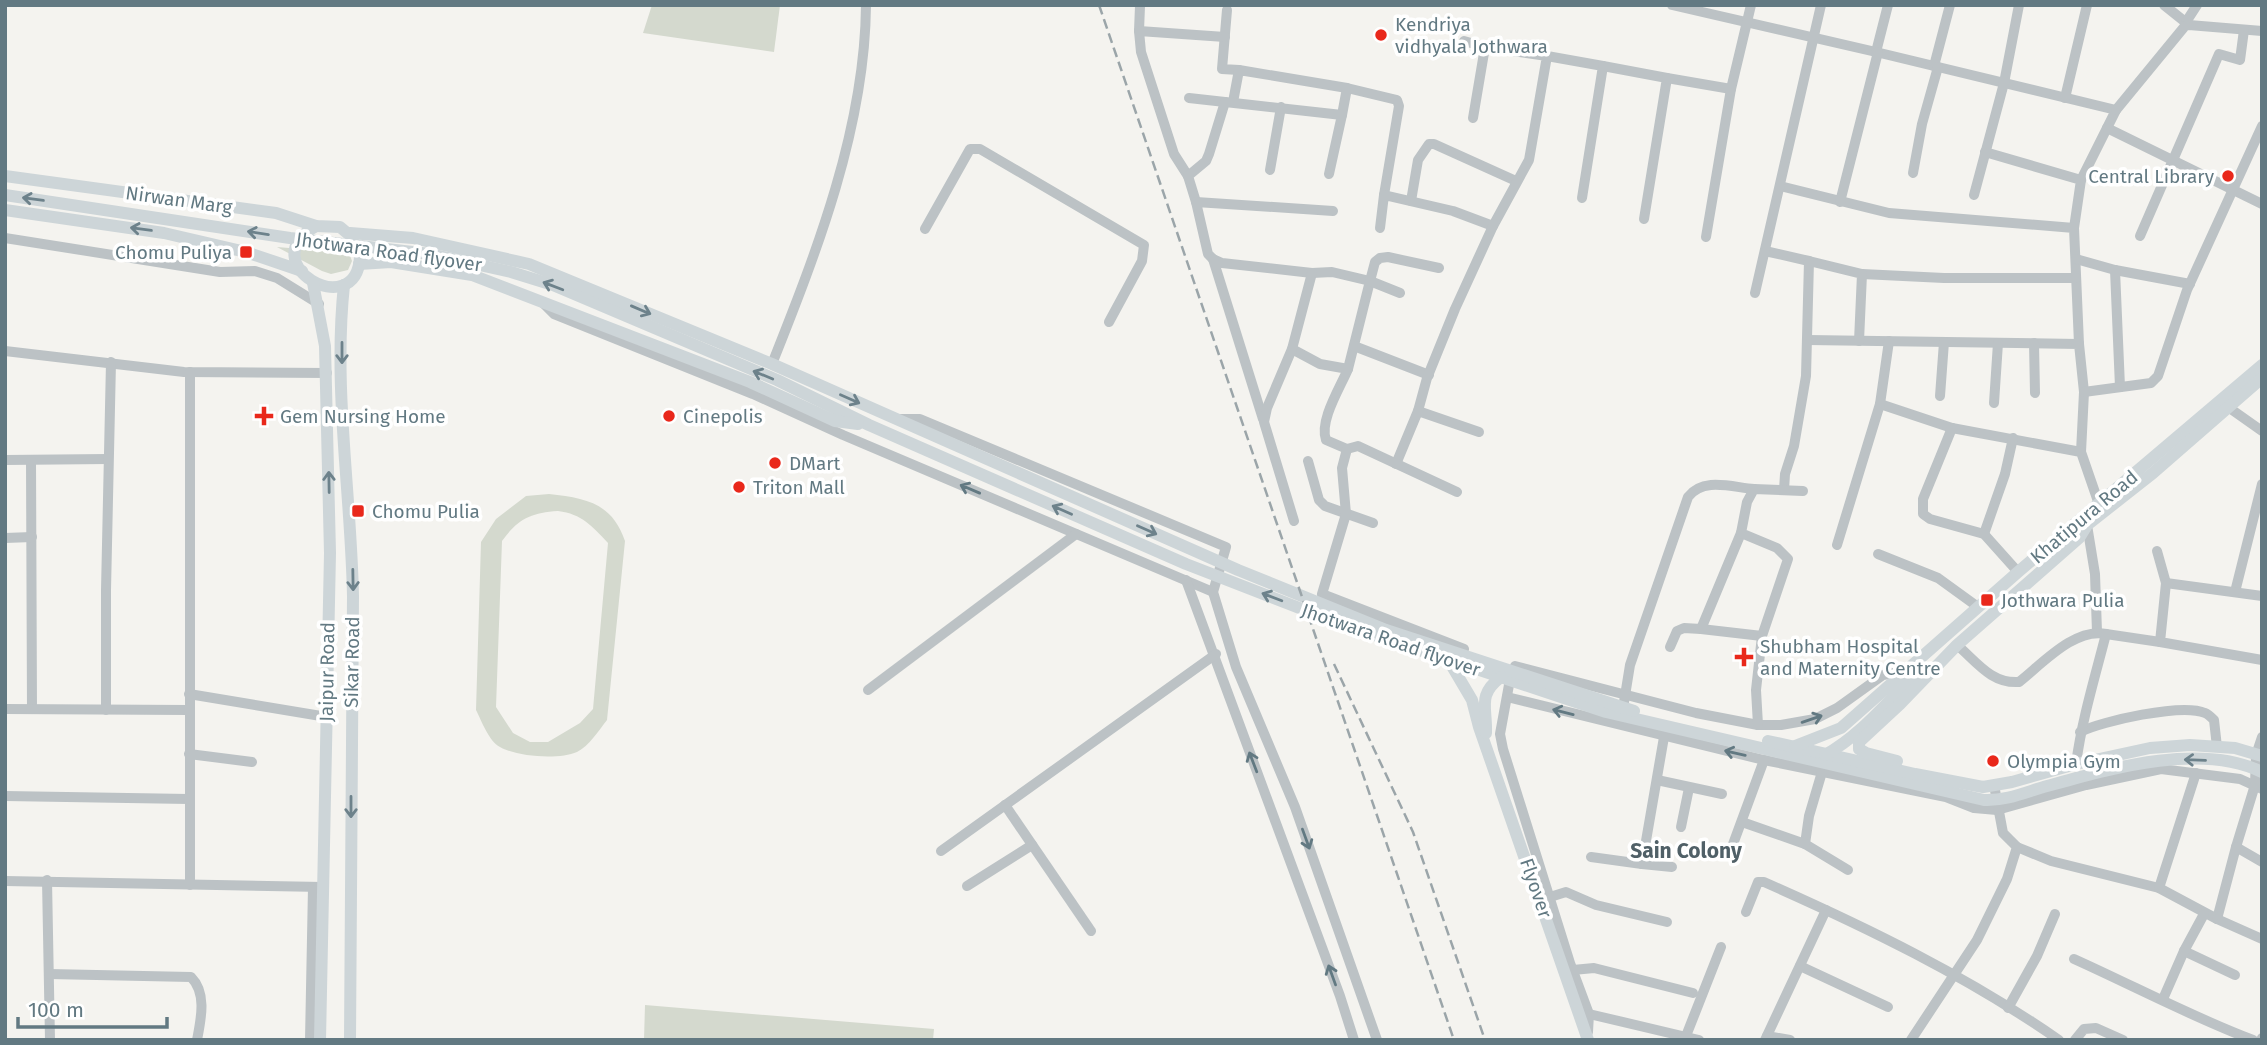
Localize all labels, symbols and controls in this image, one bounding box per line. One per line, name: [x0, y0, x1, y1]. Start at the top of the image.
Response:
place label: Kendriya vidhyala Jothwara: [1395, 13, 1548, 58]
marker: Kendriya vidhyala Jothwara: [1373, 27, 1389, 43]
place label: Central Library: [2088, 165, 2215, 188]
marker: Central Library: [2220, 168, 2236, 184]
street label: Nirwan Marg: [124, 181, 234, 219]
one-way arrow: [22, 192, 45, 205]
one-way arrow: [130, 223, 153, 236]
one-way arrow: [247, 226, 270, 239]
street label: Jhotwara Road flyover: [294, 228, 484, 277]
place label: Chomu Puliya: [115, 241, 232, 264]
marker: Chomu Puliya: [238, 244, 254, 260]
one-way arrow: [543, 279, 565, 292]
one-way arrow: [630, 304, 651, 317]
one-way arrow: [335, 341, 349, 364]
one-way arrow: [752, 367, 774, 380]
one-way arrow: [839, 393, 860, 406]
place label: Gem Nursing Home: [280, 405, 446, 428]
place label: Cinepolis: [683, 405, 763, 428]
marker: Gem Nursing Home: [254, 406, 274, 426]
marker: Cinepolis: [661, 408, 677, 424]
place label: DMart: [789, 452, 841, 475]
marker: DMart: [767, 455, 783, 471]
street label: Khatipura Road: [2026, 465, 2142, 569]
one-way arrow: [322, 470, 336, 493]
place label: Triton Mall: [753, 476, 845, 499]
marker: Triton Mall: [731, 479, 747, 495]
one-way arrow: [959, 482, 981, 495]
place label: Chomu Pulia: [372, 500, 480, 523]
marker: Chomu Pulia: [350, 503, 366, 519]
one-way arrow: [1051, 503, 1073, 516]
one-way arrow: [1136, 524, 1157, 537]
one-way arrow: [346, 568, 360, 591]
place label: Jothwara Pulia: [2001, 589, 2125, 612]
one-way arrow: [1261, 590, 1283, 603]
marker: Jothwara Pulia: [1979, 592, 1995, 608]
street label: Jhotwara Road flyover: [1298, 599, 1484, 682]
street label: Sikar Road: [340, 616, 364, 708]
street label: Jaipur Road: [315, 622, 339, 722]
place label: Shubham Hospital and Maternity Centre: [1760, 635, 1941, 680]
marker: Shubham Hospital and Maternity Centre: [1734, 647, 1754, 667]
one-way arrow: [1552, 705, 1575, 718]
one-way arrow: [1800, 712, 1822, 724]
one-way arrow: [1724, 746, 1747, 760]
place label: Olympia Gym: [2007, 750, 2121, 773]
one-way arrow: [1246, 751, 1259, 773]
marker: Olympia Gym: [1985, 753, 2001, 769]
one-way arrow: [2184, 754, 2207, 767]
one-way arrow: [345, 796, 358, 819]
one-way arrow: [1301, 827, 1313, 849]
district label: Sain Colony: [1630, 838, 1742, 864]
street label: Flyover: [1515, 855, 1557, 922]
one-way arrow: [1325, 964, 1338, 986]
scale bar: [18, 986, 166, 1030]
text: 100 m: [28, 997, 84, 1023]

